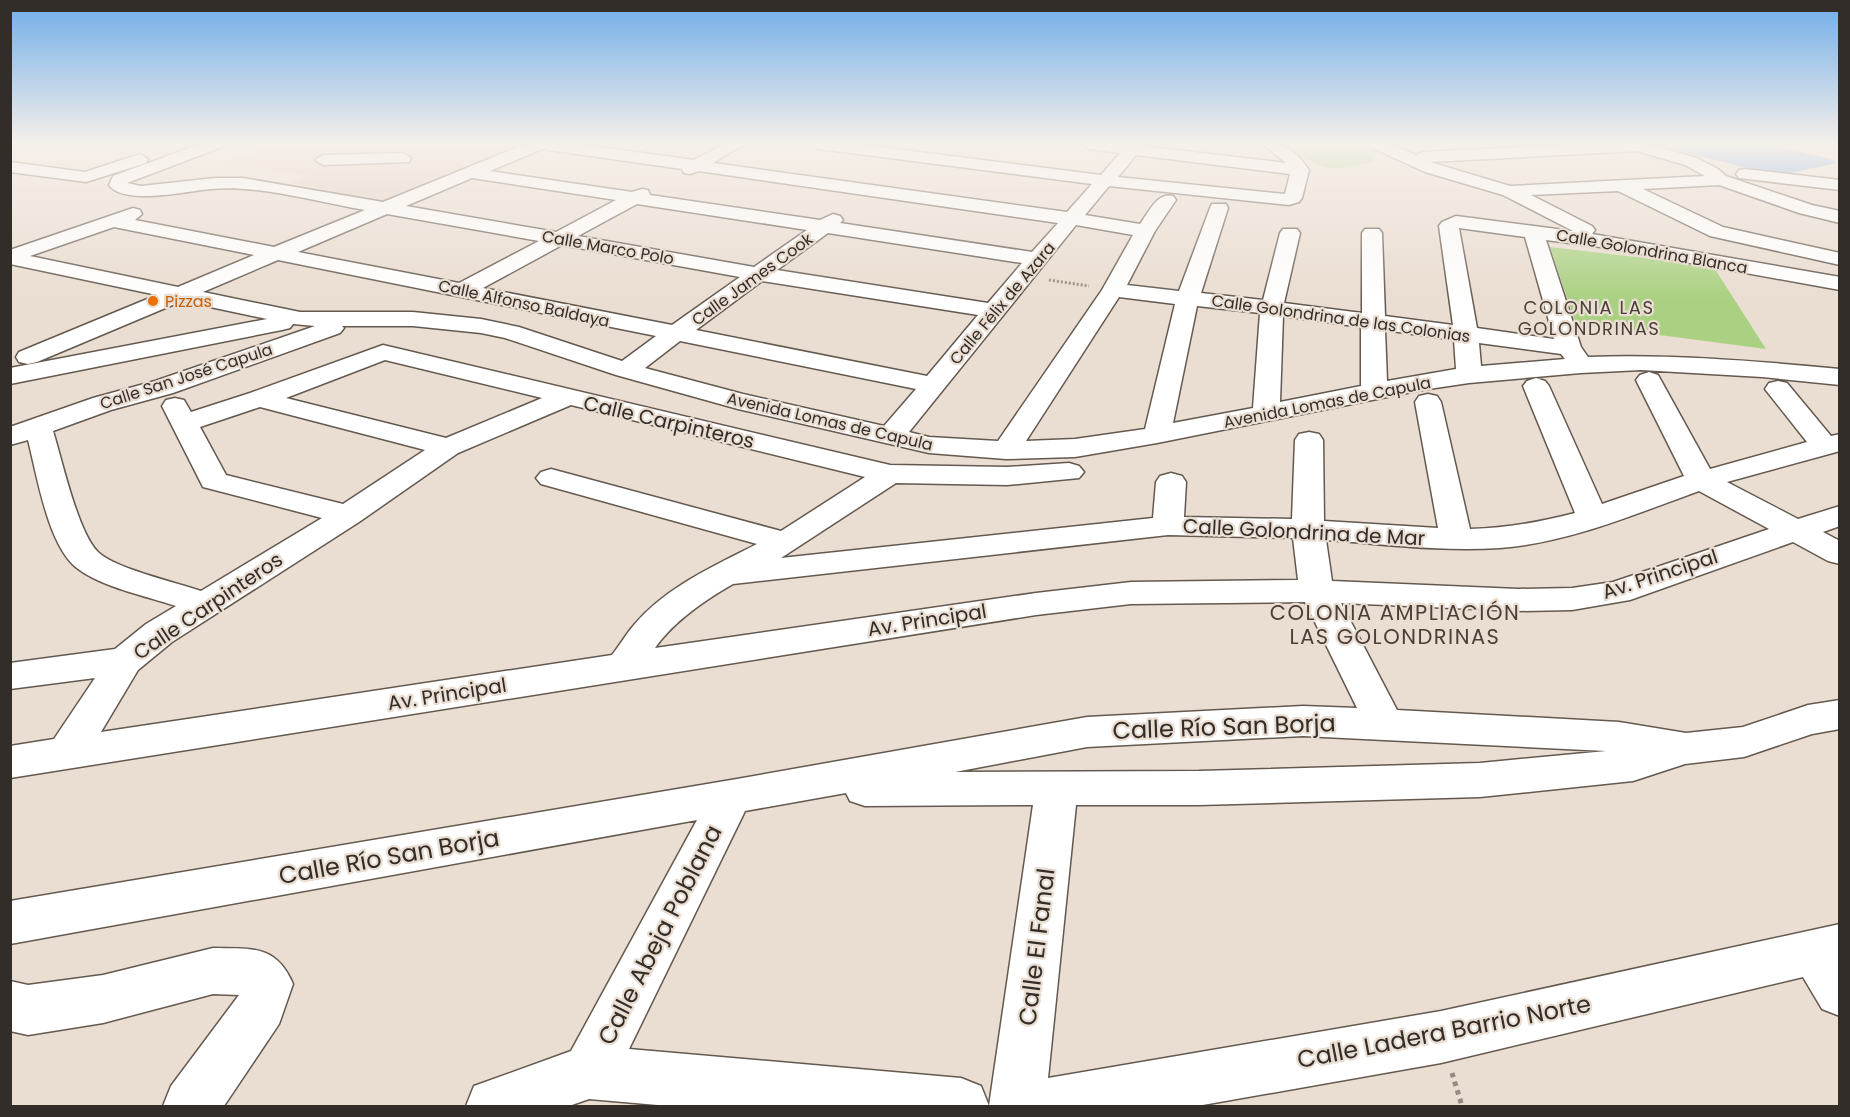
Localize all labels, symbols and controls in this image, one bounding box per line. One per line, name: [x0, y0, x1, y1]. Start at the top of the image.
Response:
street label: Calle Golondrina Blanca: [1555, 223, 1749, 280]
street label: Calle Marco Polo: [540, 225, 676, 270]
street label: Calle James Cook: [687, 227, 818, 331]
street label: Calle Félix de Azara: [944, 237, 1061, 370]
street label: Calle Alfonso Baldaya: [436, 274, 612, 333]
street label: Calle Golondrina de las Colonias: [1210, 289, 1472, 348]
place label: Pizzas: [165, 290, 212, 313]
marker: Pizzas: [146, 294, 160, 308]
district label: COLONIA LAS GOLONDRINAS: [1518, 295, 1660, 341]
street label: Calle San José Capula: [97, 338, 275, 415]
street label: Avenida Lomas de Capula: [1221, 371, 1433, 434]
street label: Avenida Lomas de Capula: [725, 387, 935, 456]
street label: Calle Carpinteros: [581, 389, 757, 455]
street label: Calle Golondrina de Mar: [1182, 512, 1426, 552]
street label: Av. Principal: [1599, 542, 1721, 606]
street label: Calle Carpinteros: [128, 546, 288, 666]
street label: Av. Principal: [866, 597, 988, 643]
district label: COLONIA AMPLIACIÓN LAS GOLONDRINAS: [1270, 598, 1520, 651]
street label: Av. Principal: [386, 671, 508, 717]
street label: Calle Río San Borja: [1112, 706, 1336, 747]
street label: Calle Abeja Poblana: [590, 819, 729, 1050]
street label: Calle Río San Borja: [276, 821, 502, 892]
street label: Calle El Fanal: [1010, 866, 1063, 1028]
street label: Calle Ladera Barrio Norte: [1294, 987, 1594, 1076]

